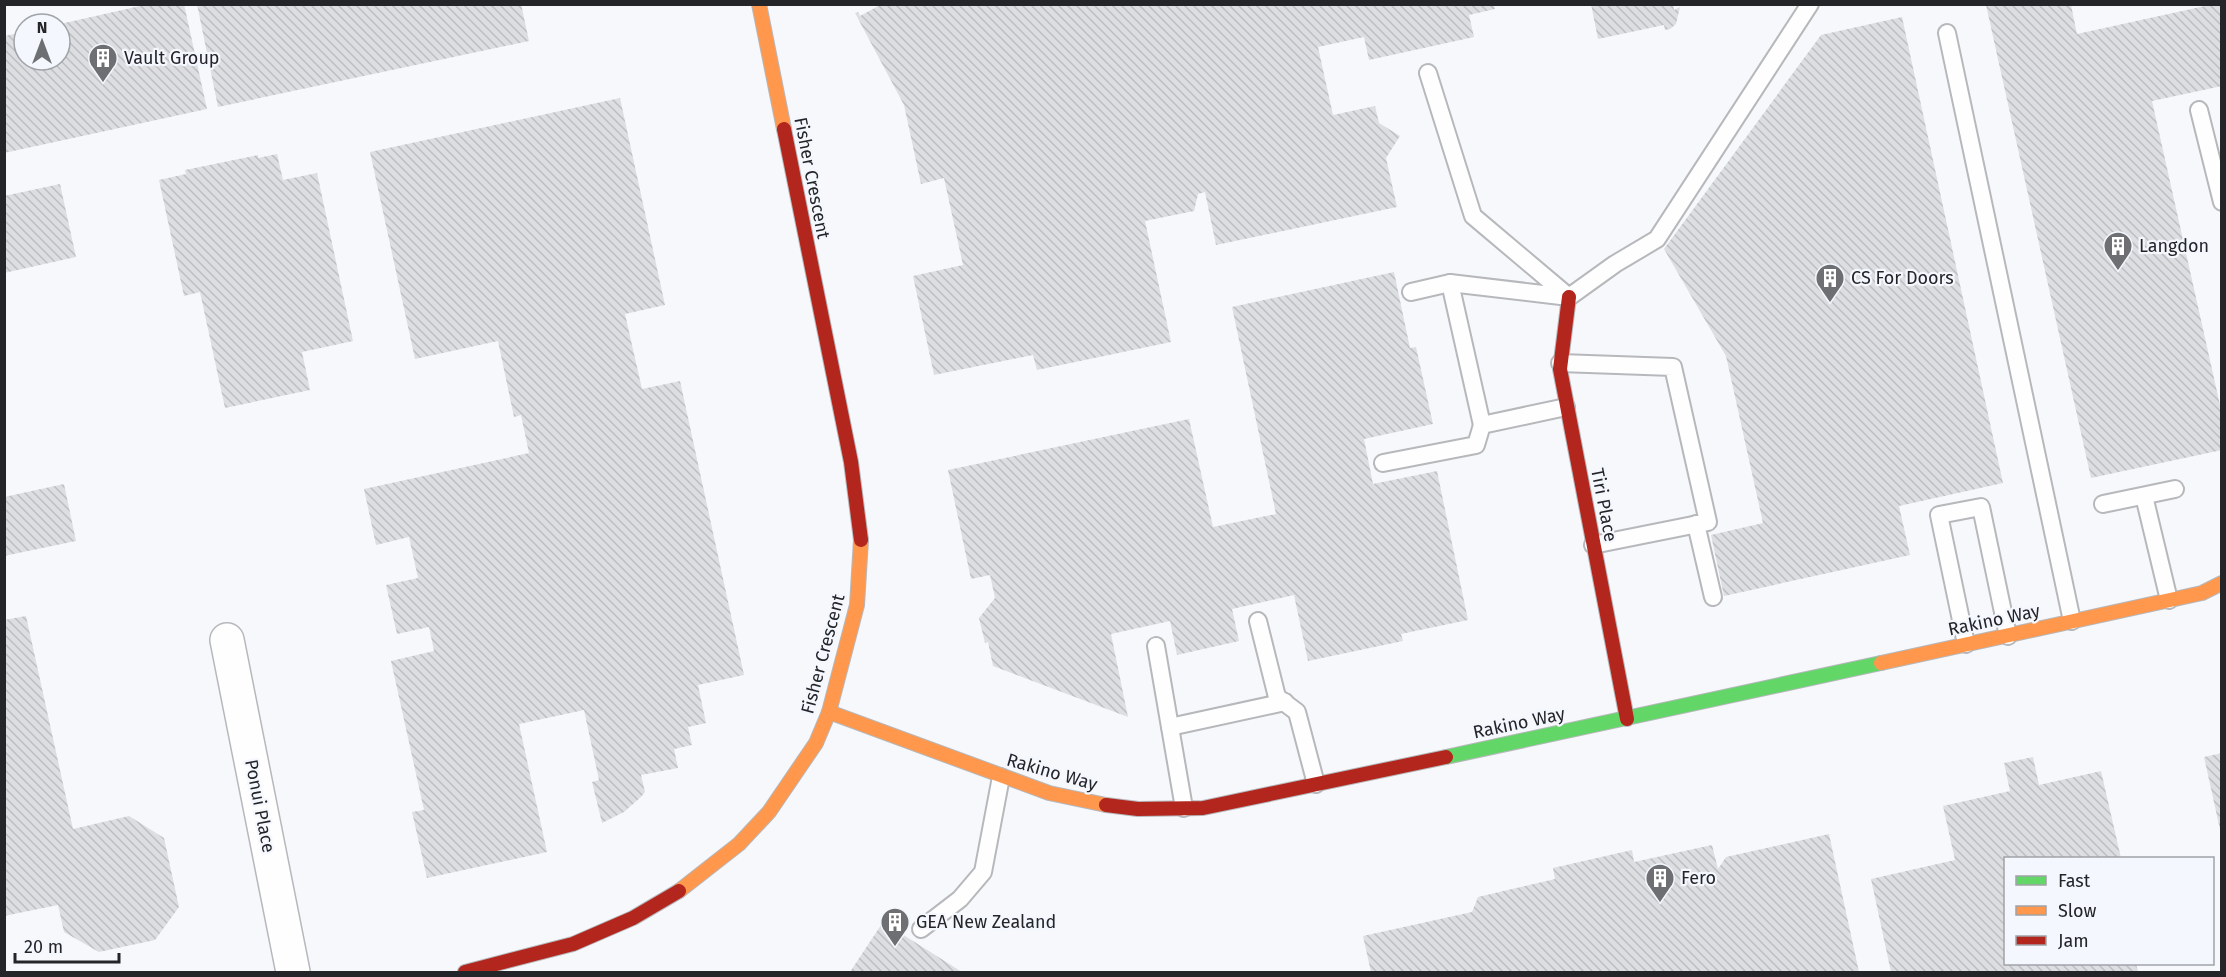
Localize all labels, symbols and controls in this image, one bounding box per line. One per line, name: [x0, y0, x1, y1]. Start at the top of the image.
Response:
north arrow: [12, 12, 72, 72]
text: N: [37, 18, 47, 37]
building icon: Vault Group: [87, 42, 119, 84]
place label: Vault Group: [124, 47, 220, 69]
street label: Fisher Crescent: [789, 115, 835, 241]
building icon: Langdon: [2102, 230, 2134, 272]
place label: Langdon: [2139, 235, 2209, 257]
building icon: CS For Doors: [1814, 262, 1846, 304]
place label: CS For Doors: [1851, 267, 1954, 289]
street label: Tiri Place: [1586, 466, 1622, 544]
street label: Fisher Crescent: [796, 591, 850, 716]
street label: Rakino Way: [1946, 600, 2042, 640]
street label: Rakino Way: [1471, 703, 1567, 743]
street label: Rakino Way: [1004, 749, 1100, 795]
street label: Ponui Place: [240, 757, 280, 855]
legend: [2004, 857, 2214, 965]
building icon: Fero: [1644, 862, 1676, 904]
place label: Fero: [1681, 867, 1716, 889]
text: Fast: [2058, 870, 2091, 892]
text: Slow: [2058, 900, 2097, 922]
building icon: GEA New Zealand: [879, 906, 911, 948]
place label: GEA New Zealand: [916, 911, 1056, 933]
scale bar: [15, 926, 118, 964]
text: Jam: [2058, 930, 2089, 952]
text: 20 m: [24, 936, 63, 958]

